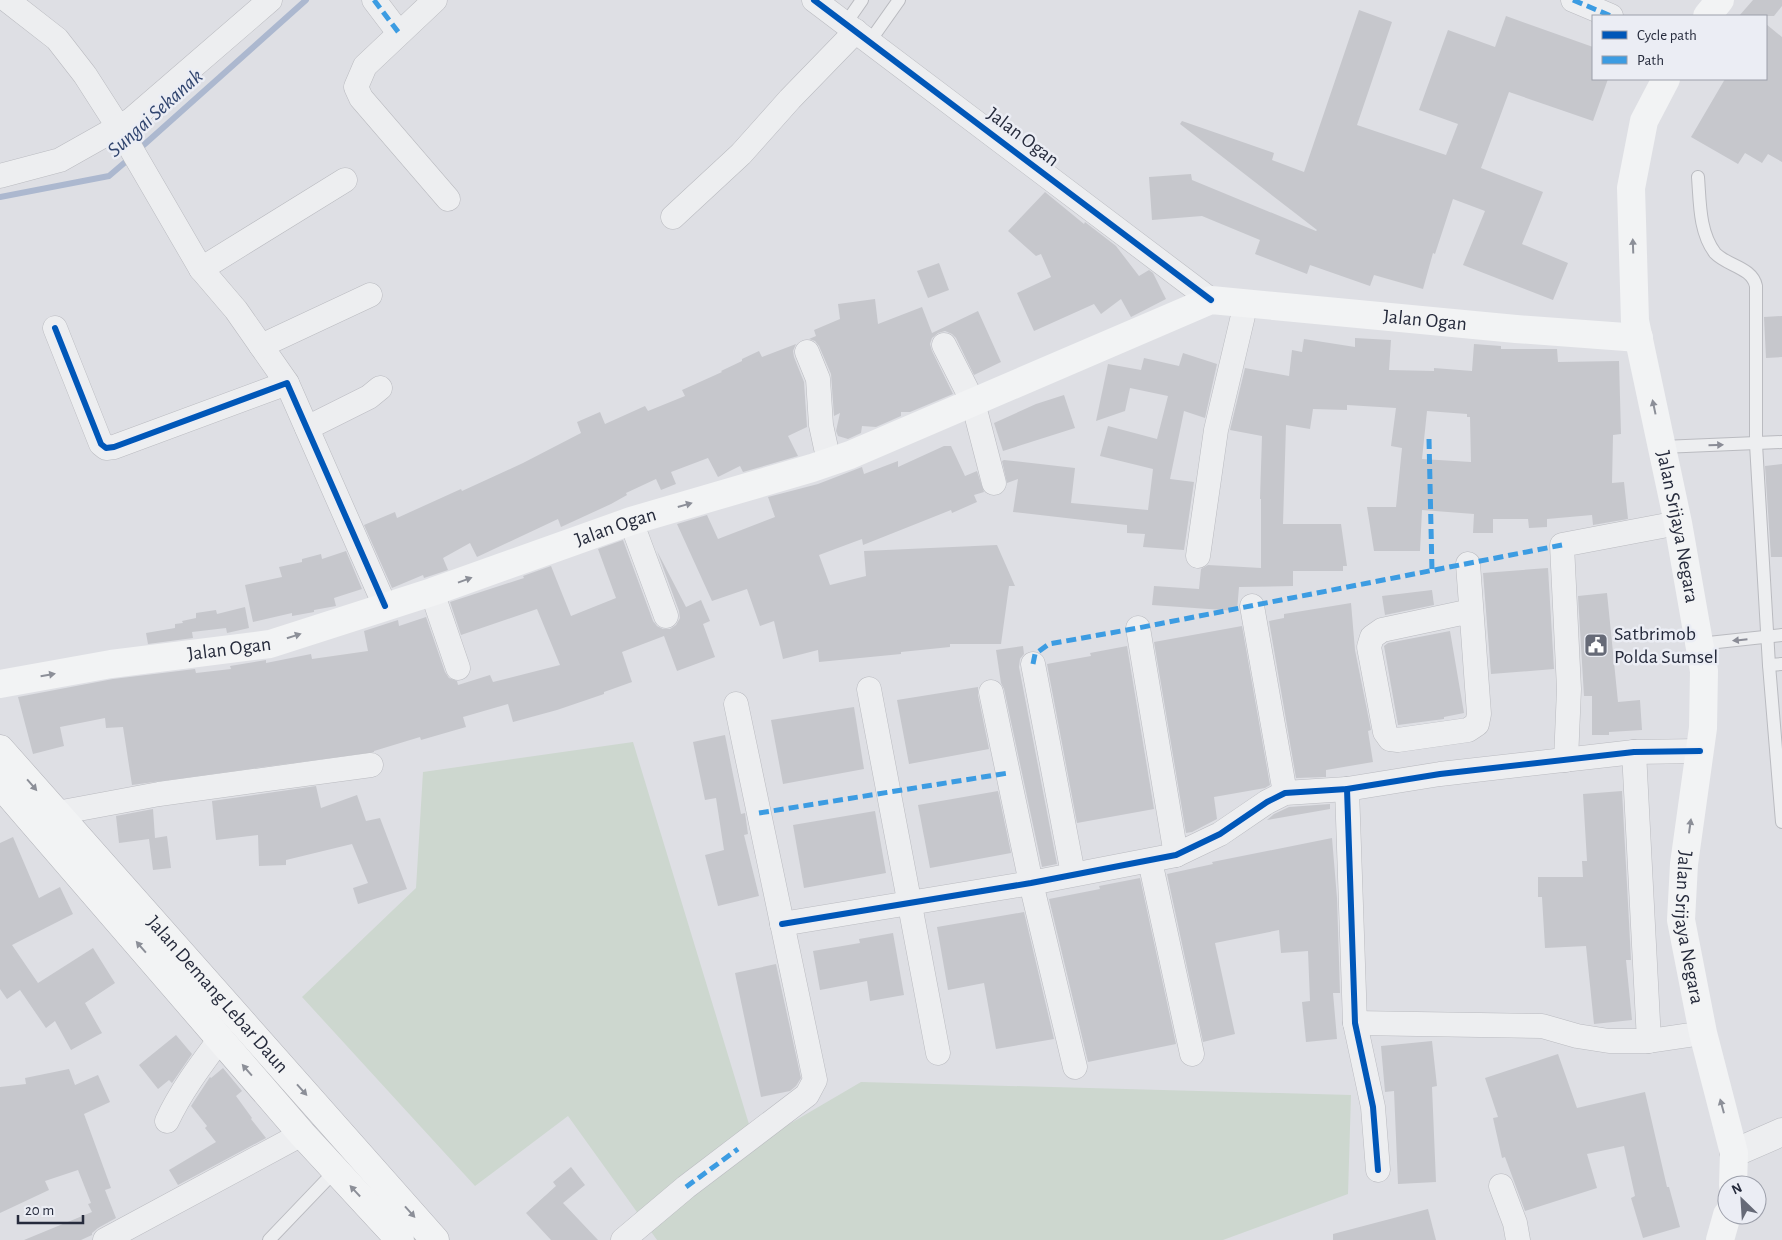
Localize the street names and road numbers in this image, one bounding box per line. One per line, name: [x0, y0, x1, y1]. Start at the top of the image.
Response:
street label: Jalan Ogan: [983, 104, 1063, 170]
street label: Jalan Ogan: [1382, 306, 1468, 334]
street label: Jalan Srijaya Negara: [1653, 449, 1702, 605]
street label: Jalan Ogan: [572, 504, 658, 550]
street label: Jalan Ogan: [186, 634, 272, 664]
street label: Jalan Srijaya Negara: [1671, 850, 1707, 1006]
street label: Jalan Demang Lebar Daun: [143, 912, 292, 1077]

